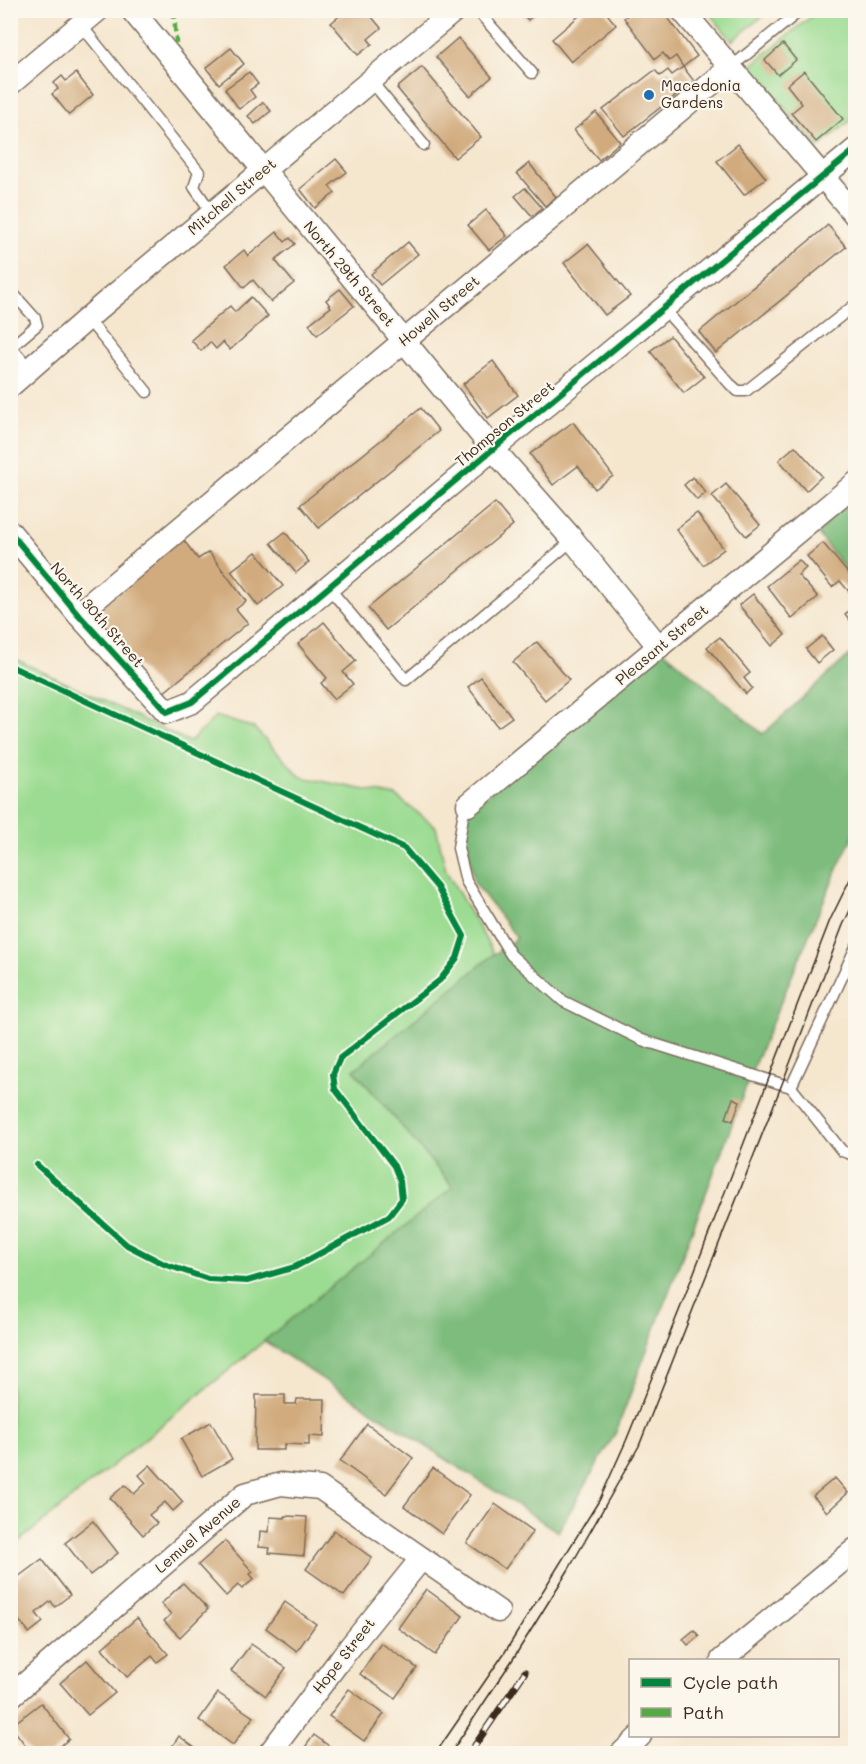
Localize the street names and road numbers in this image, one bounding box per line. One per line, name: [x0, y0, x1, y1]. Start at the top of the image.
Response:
street label: Mitchell Street: [183, 153, 280, 239]
street label: North 29th Street: [300, 216, 400, 330]
street label: Howell Street: [393, 270, 483, 350]
street label: Thompson Street: [450, 376, 558, 471]
street label: North 30th Street: [47, 558, 149, 671]
street label: Pleasant Street: [611, 599, 712, 689]
street label: Lemuel Avenue: [150, 1492, 244, 1577]
street label: Hope Street: [307, 1613, 379, 1697]

